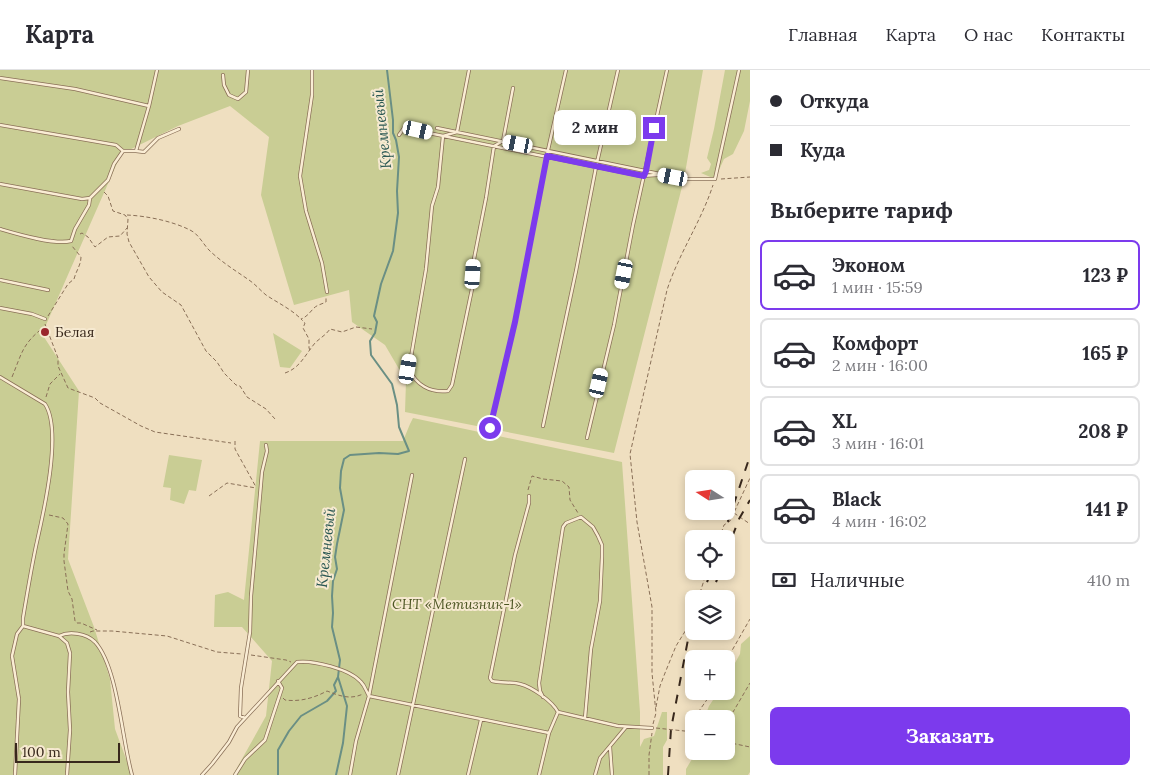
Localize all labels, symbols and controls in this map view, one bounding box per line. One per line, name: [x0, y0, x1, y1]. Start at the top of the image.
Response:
text: Карта: [25, 19, 94, 50]
text: Главная: [788, 23, 857, 46]
text: Карта: [885, 23, 936, 46]
text: О нас: [964, 23, 1013, 46]
text: Контакты: [1041, 23, 1125, 46]
water label: Кремневый: [368, 88, 395, 170]
text: Откуда: [800, 89, 869, 113]
callout: 2 мин: [554, 110, 636, 146]
text: 2 мин: [572, 117, 618, 137]
route end: [643, 117, 665, 139]
car: [401, 119, 434, 141]
car: [501, 134, 534, 154]
text: Куда: [800, 138, 845, 162]
car: [656, 167, 689, 187]
text: Выберите тариф: [770, 196, 953, 224]
icon: car: [772, 253, 817, 298]
text: Эконом: [832, 253, 905, 277]
car: [613, 258, 634, 290]
car: [464, 259, 481, 289]
text: 123 ₽: [1083, 263, 1128, 287]
text: 1 мин · 15:59: [832, 277, 923, 297]
place label: Белая: [55, 323, 94, 341]
marker: Белая: [39, 326, 51, 338]
icon: car: [772, 331, 817, 376]
text: Комфорт: [832, 331, 918, 355]
text: 165 ₽: [1082, 341, 1128, 365]
car: [398, 353, 417, 385]
text: 2 мин · 16:00: [832, 355, 928, 375]
car: [588, 367, 609, 399]
icon: car: [772, 409, 817, 454]
text: XL: [832, 409, 857, 433]
route start: [479, 417, 501, 439]
text: 208 ₽: [1078, 419, 1128, 443]
text: 3 мин · 16:01: [832, 433, 924, 453]
north arrow: [685, 470, 735, 520]
map controls: [685, 470, 735, 760]
icon: car: [772, 487, 817, 532]
text: Black: [832, 487, 881, 511]
text: 141 ₽: [1085, 497, 1128, 521]
water label: Кремневый: [312, 507, 339, 589]
text: 4 мин · 16:02: [832, 511, 927, 531]
button: locate: [685, 530, 735, 580]
icon: cash: [770, 566, 798, 594]
text: Наличные: [810, 568, 904, 592]
text: 410 m: [1087, 570, 1130, 590]
button: layers: [685, 590, 735, 640]
park label: СНТ «Метизник-1»: [392, 595, 522, 613]
button: +: [685, 650, 735, 700]
button: Заказать: [770, 707, 1130, 765]
button: −: [685, 710, 735, 760]
scale bar: [15, 740, 120, 763]
text: 100 m: [22, 743, 61, 761]

